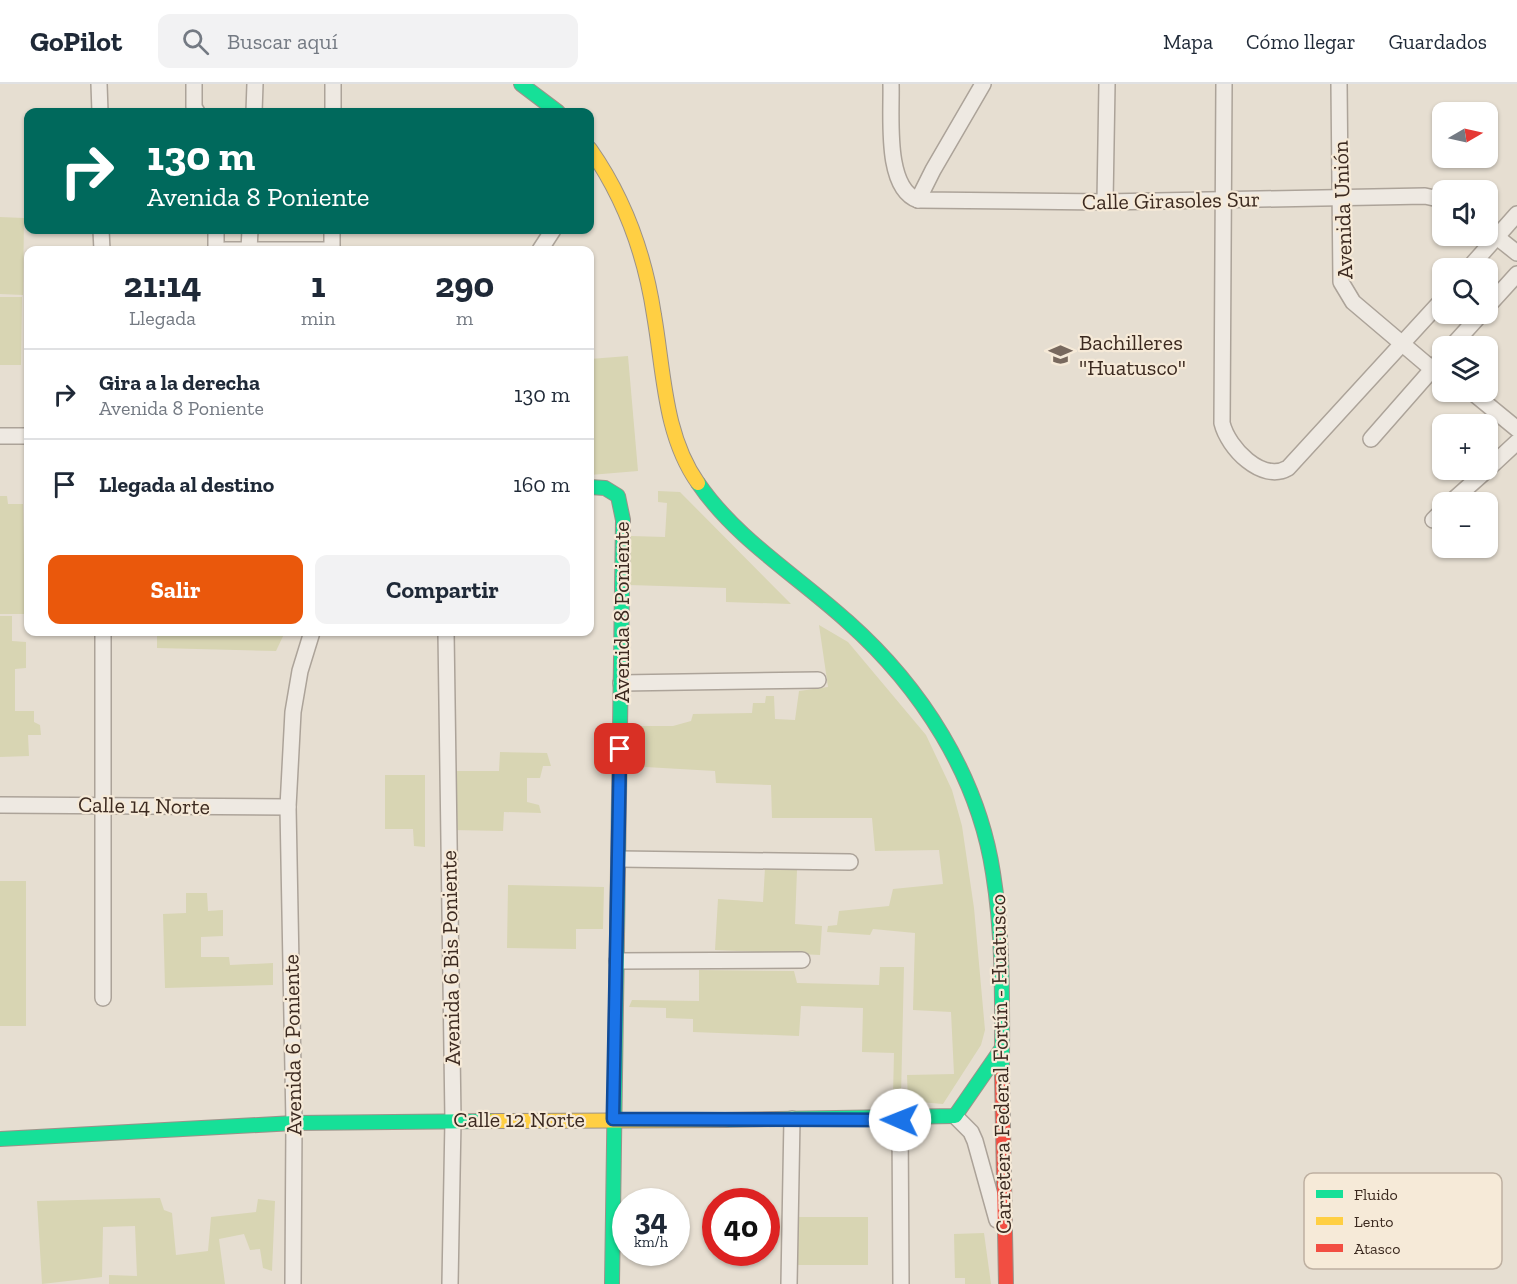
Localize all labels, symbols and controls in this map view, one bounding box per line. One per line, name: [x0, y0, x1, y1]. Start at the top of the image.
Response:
search box: [158, 14, 578, 68]
text: GoPilot: [30, 25, 122, 58]
icon: search: [179, 25, 212, 58]
text: Buscar aquí: [227, 28, 338, 55]
text: Mapa: [1163, 29, 1213, 54]
text: Cómo llegar: [1246, 29, 1356, 54]
text: Guardados: [1389, 29, 1487, 54]
north arrow: [1432, 102, 1498, 168]
map controls: [1432, 102, 1498, 558]
text: 130 m: [147, 130, 255, 181]
icon: right: [48, 132, 126, 210]
street label: Avenida Unión: [1327, 140, 1358, 280]
button: sound: [1432, 180, 1498, 246]
text: Avenida 8 Poniente: [147, 181, 370, 213]
street label: Calle Girasoles Sur: [1082, 185, 1260, 216]
button: search: [1432, 258, 1498, 324]
text: 21:14: [124, 263, 201, 306]
text: 1: [311, 263, 326, 306]
text: 290: [435, 263, 494, 306]
text: Llegada: [129, 306, 196, 330]
text: min: [301, 306, 335, 330]
text: m: [456, 306, 473, 330]
place label: Bachilleres "Huatusco": [1079, 329, 1186, 381]
button: layers: [1432, 336, 1498, 402]
school or university icon: Bachilleres "Huatusco": [1048, 342, 1074, 368]
text: Gira a la derecha: [99, 369, 260, 396]
icon: right: [48, 378, 81, 411]
text: 130 m: [514, 381, 570, 408]
text: Avenida 8 Poniente: [99, 396, 264, 420]
button: +: [1432, 414, 1498, 480]
icon: arrive: [48, 468, 81, 501]
text: Llegada al destino: [99, 471, 274, 498]
text: 160 m: [513, 471, 570, 498]
button: −: [1432, 492, 1498, 558]
street label: Avenida 8 Poniente: [608, 521, 635, 703]
button: Salir: [48, 555, 303, 624]
button: Compartir: [315, 555, 570, 624]
pin: [594, 723, 645, 774]
icon: arrive: [603, 732, 636, 765]
street label: Calle 14 Norte: [78, 791, 210, 820]
street label: Avenida 6 Bis Poniente: [435, 850, 466, 1066]
street label: Carretera Federal Fortín - Huatusco: [984, 894, 1017, 1234]
street label: Avenida 6 Poniente: [277, 954, 308, 1136]
position arrow: [868, 1088, 932, 1152]
street label: Calle 12 Norte: [453, 1106, 585, 1133]
legend: [1304, 1173, 1502, 1269]
text: Fluido: [1354, 1185, 1398, 1204]
speed limit sign: 40: [702, 1188, 780, 1266]
text: 34: [634, 1202, 668, 1238]
text: Lento: [1354, 1212, 1394, 1231]
text: km/h: [634, 1233, 668, 1251]
text: Atasco: [1354, 1239, 1400, 1258]

